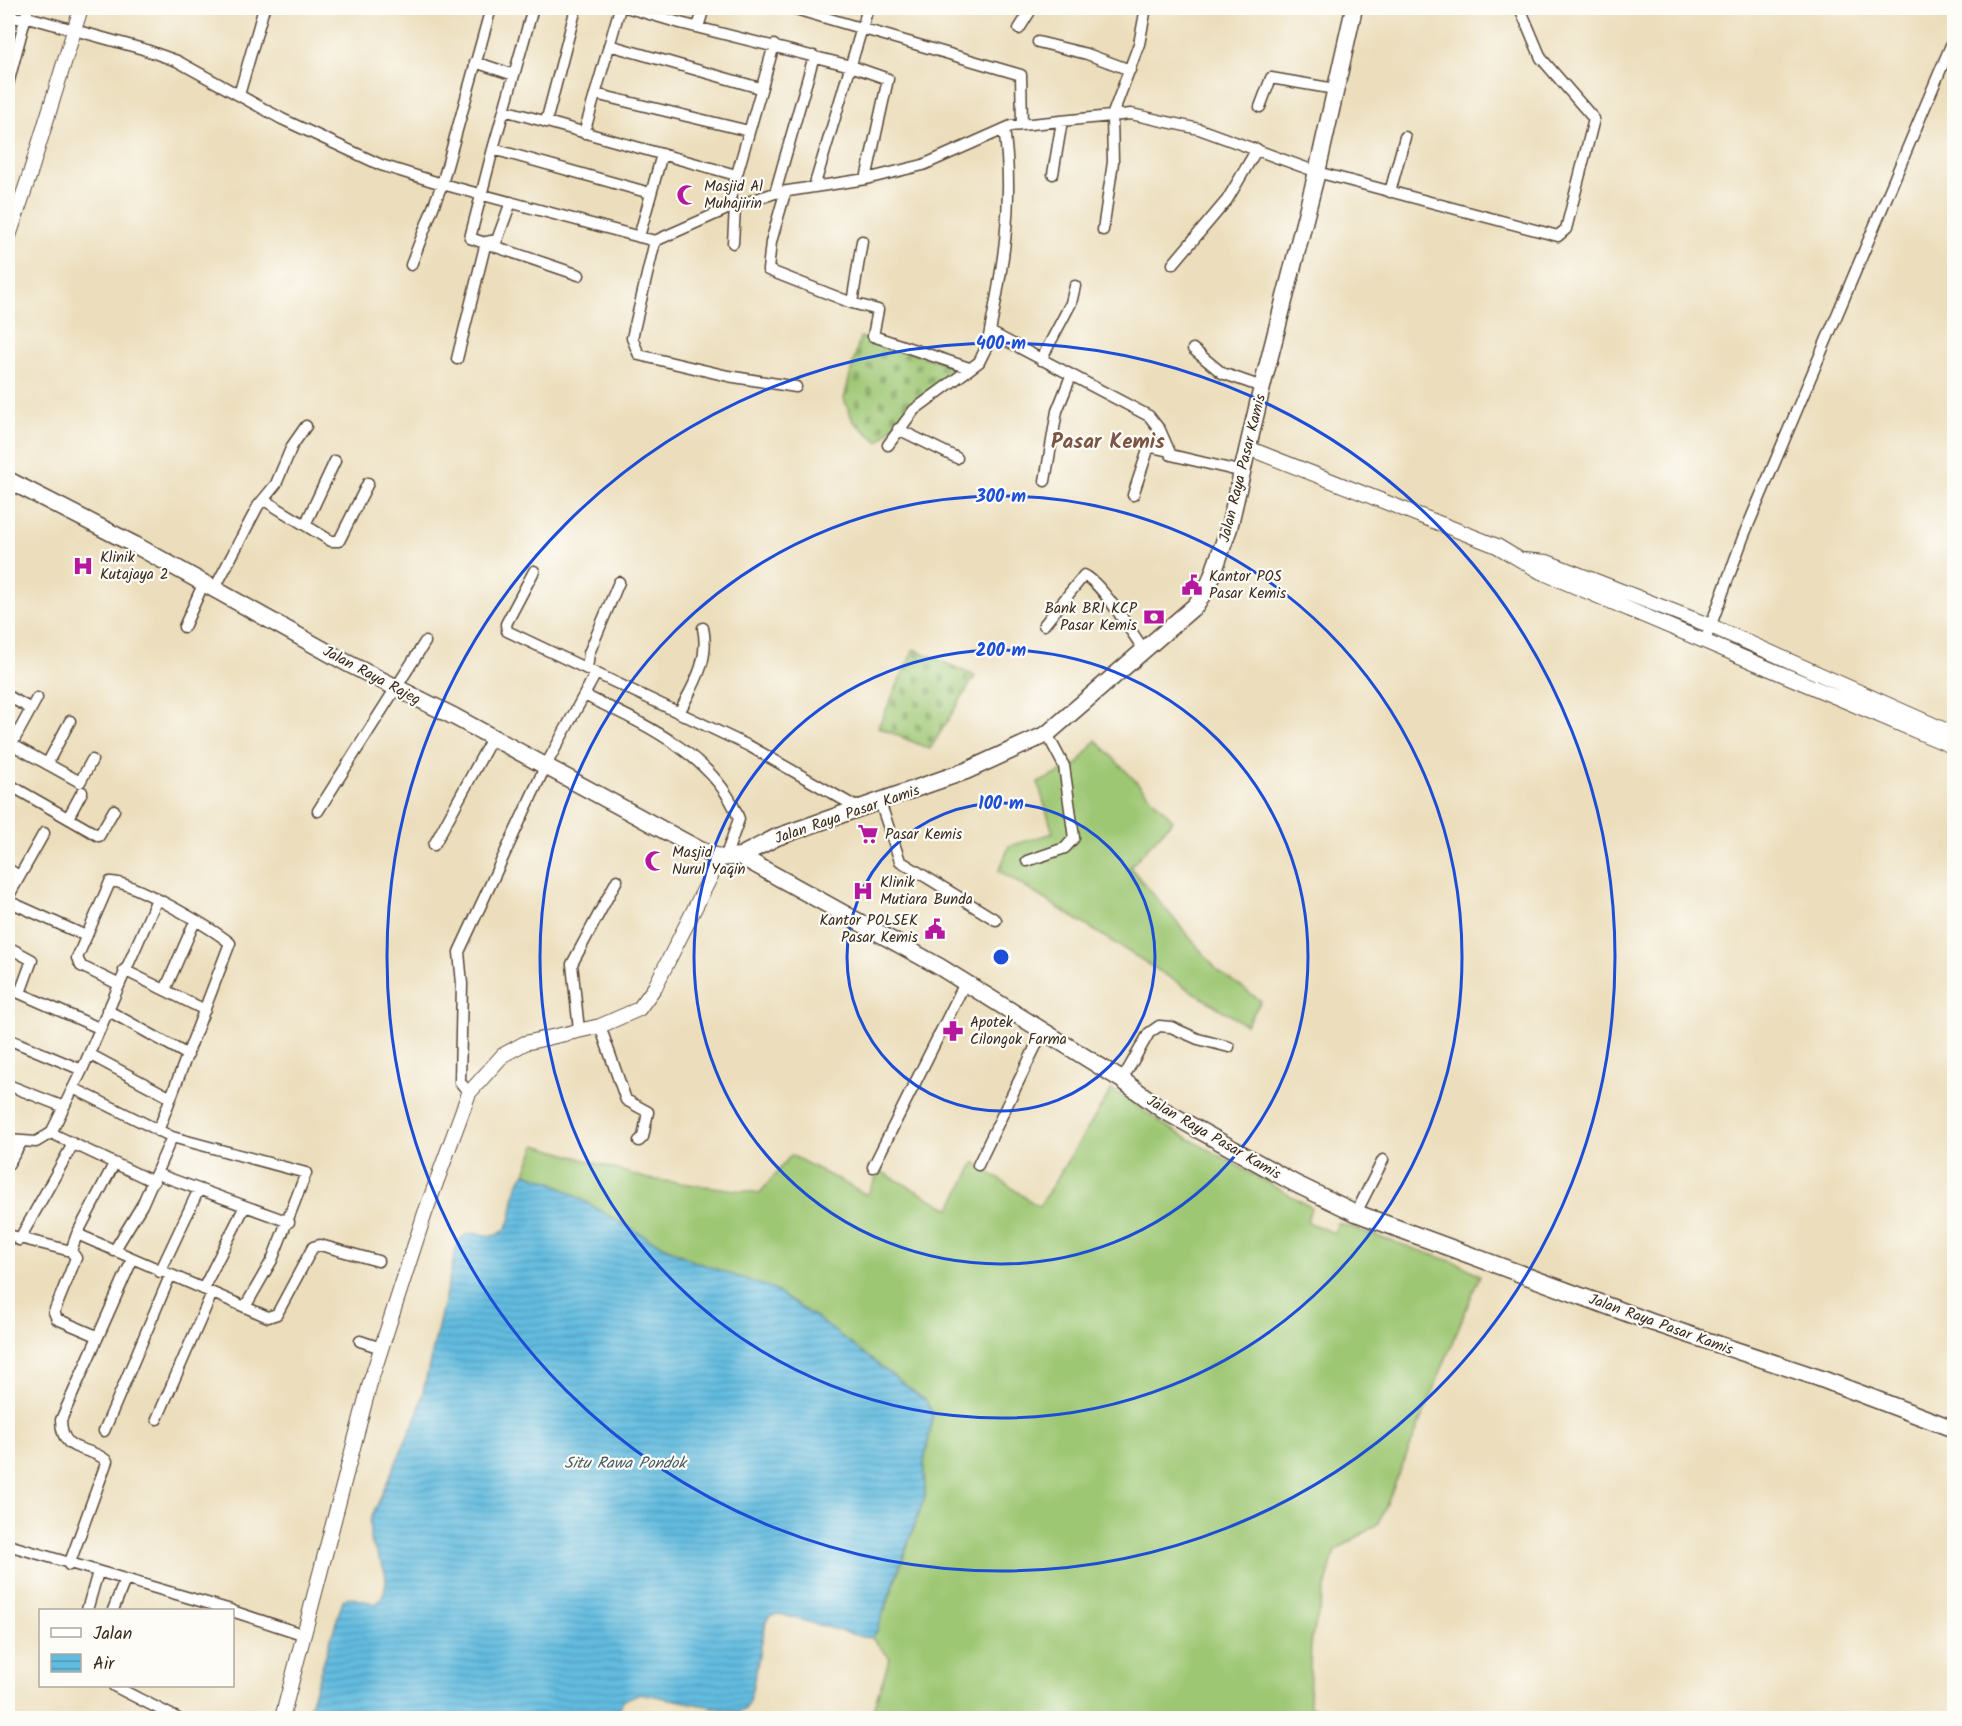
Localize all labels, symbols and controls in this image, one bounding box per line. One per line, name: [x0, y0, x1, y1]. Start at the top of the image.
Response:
place label: Masjid Al Muhajirin: [704, 175, 763, 216]
mosque icon: Masjid Al Muhajirin: [675, 183, 699, 207]
text: 400 m: [976, 330, 1026, 359]
street label: Jalan Raya Pasar Kamis: [1213, 391, 1273, 545]
district label: Pasar Kemis: [1051, 426, 1165, 459]
text: 300 m: [975, 483, 1026, 512]
place label: Klinik Kutajaya 2: [100, 546, 169, 587]
hospital icon: Klinik Kutajaya 2: [71, 554, 95, 578]
place label: Kantor POS Pasar Kemis: [1209, 565, 1287, 606]
public building icon: Kantor POS Pasar Kemis: [1180, 573, 1204, 597]
place label: Bank BRI KCP Pasar Kemis: [1044, 597, 1138, 638]
bank icon: Bank BRI KCP Pasar Kemis: [1142, 605, 1166, 629]
text: 200 m: [976, 637, 1027, 666]
street label: Jalan Raya Rajeg: [318, 640, 425, 712]
street label: Jalan Raya Pasar Kamis: [772, 779, 924, 851]
text: 100 m: [978, 790, 1024, 819]
supermarket icon: Pasar Kemis: [856, 822, 880, 846]
place label: Pasar Kemis: [885, 823, 963, 847]
place label: Masjid Nurul Yaqin: [672, 841, 746, 882]
mosque icon: Masjid Nurul Yaqin: [643, 849, 667, 873]
place label: Klinik Mutiara Bunda: [880, 871, 973, 912]
hospital icon: Klinik Mutiara Bunda: [851, 879, 875, 903]
place label: Kantor POLSEK Pasar Kemis: [819, 909, 919, 950]
public building icon: Kantor POLSEK Pasar Kemis: [923, 917, 947, 941]
centre of rings: [991, 947, 1011, 967]
place label: Apotek Cilongok Farma: [970, 1011, 1067, 1052]
pharmacy icon: Apotek Cilongok Farma: [941, 1019, 965, 1043]
street label: Jalan Raya Pasar Kamis: [1142, 1089, 1286, 1187]
street label: Jalan Raya Pasar Kamis: [1585, 1288, 1737, 1362]
water label: Situ Rawa Pondok: [564, 1451, 688, 1476]
legend: [39, 1609, 234, 1687]
text: Jalan: [93, 1620, 132, 1649]
text: Air: [93, 1650, 115, 1679]

